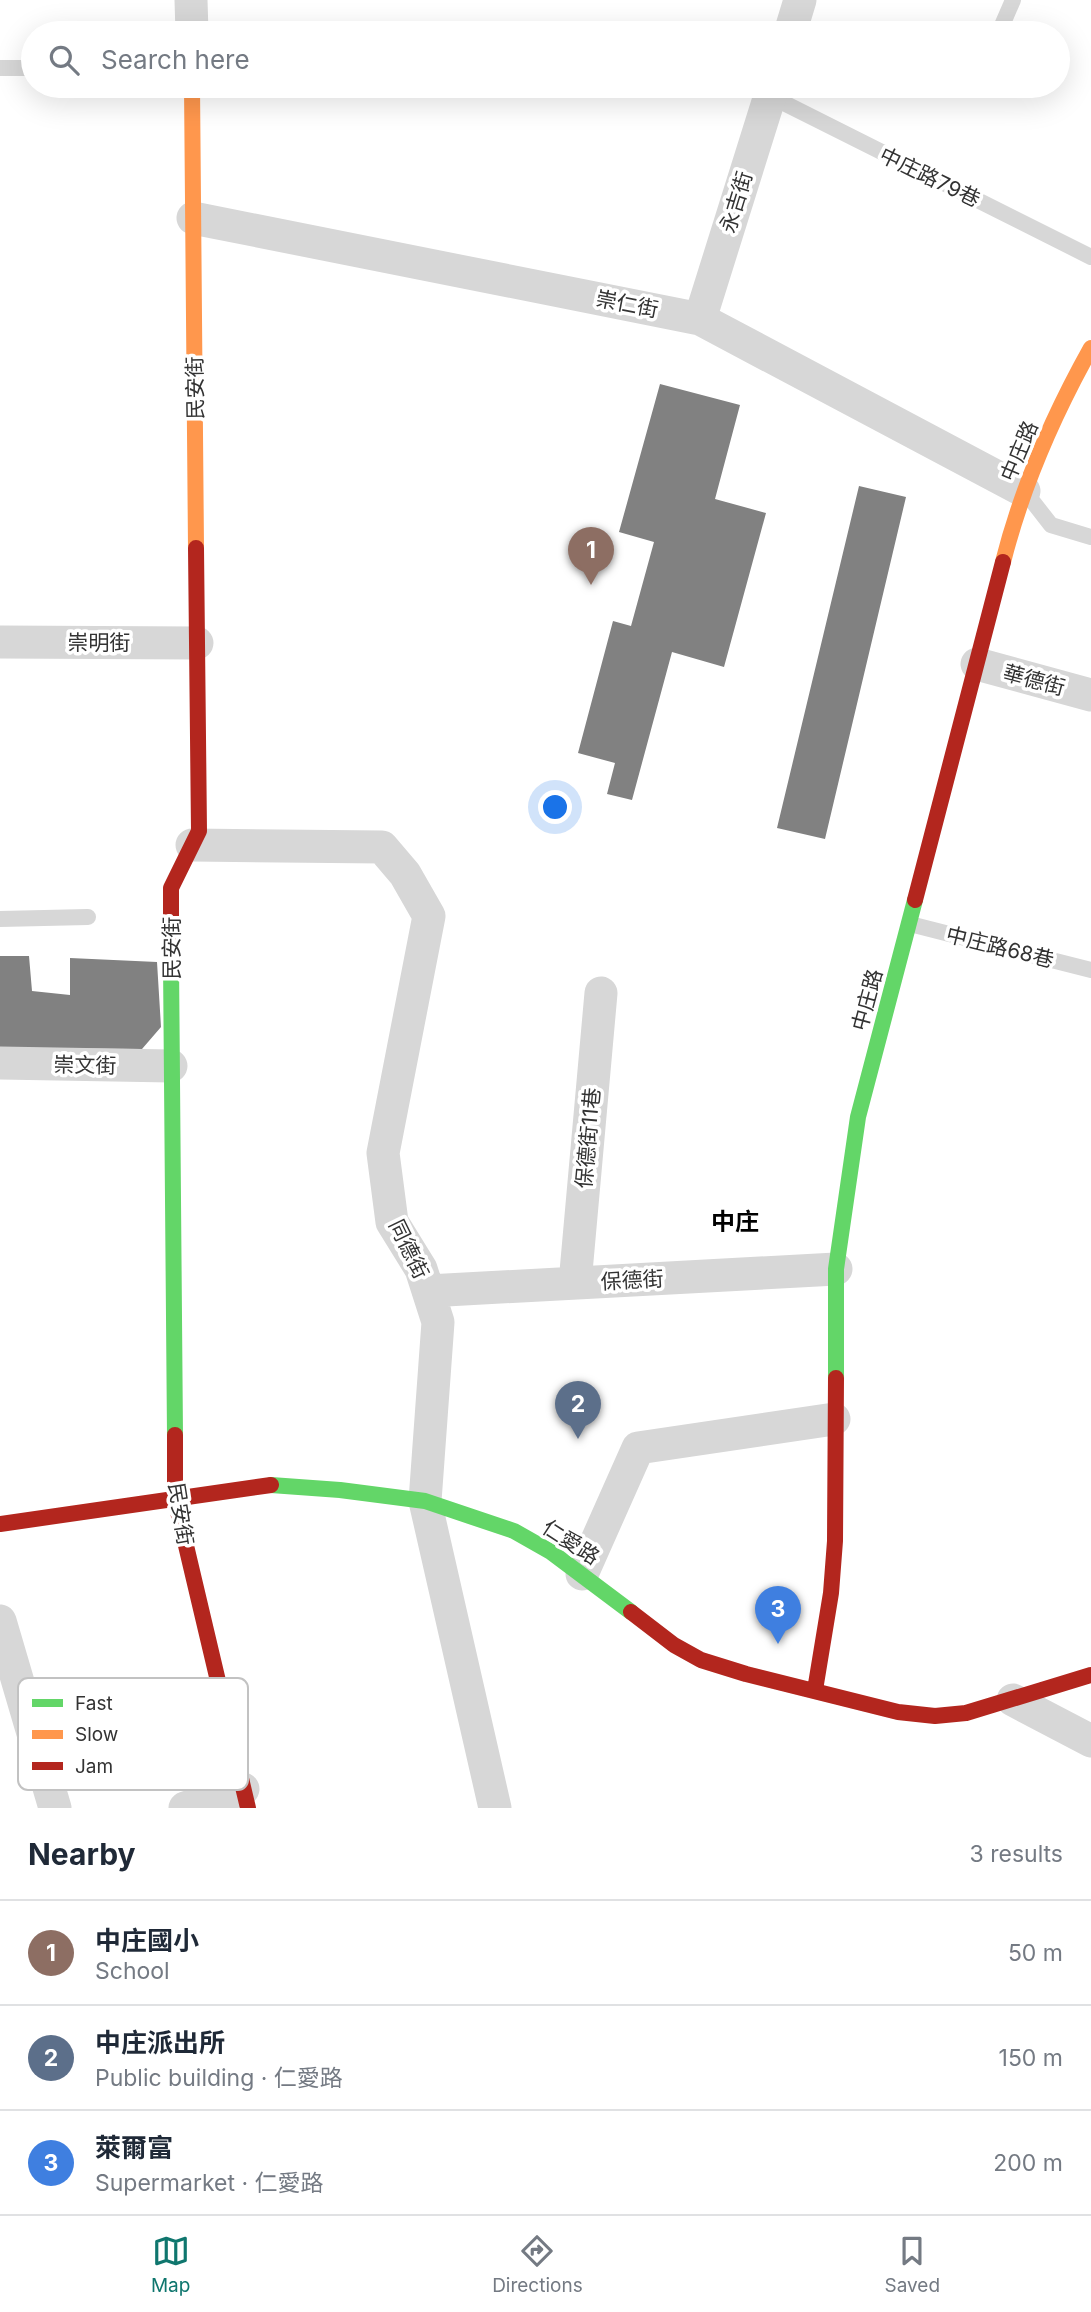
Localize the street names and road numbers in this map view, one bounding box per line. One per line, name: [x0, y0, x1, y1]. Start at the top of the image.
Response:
street label: 中庄路79巷: [876, 142, 984, 212]
street label: 永吉街: [715, 168, 757, 236]
street label: 崇仁街: [594, 286, 660, 322]
street label: 民安街: [182, 356, 208, 420]
street label: 中庄路: [995, 417, 1043, 485]
street label: 崇明街: [68, 630, 131, 655]
street label: 華德街: [1000, 660, 1068, 700]
street label: 民安街: [159, 917, 184, 980]
street label: 中庄路68巷: [944, 922, 1056, 972]
street label: 中庄路: [847, 966, 887, 1034]
street label: 崇文街: [53, 1052, 117, 1078]
street label: 保德街11巷: [571, 1087, 605, 1189]
street label: 同德街: [384, 1215, 434, 1283]
street label: 保德街: [600, 1266, 664, 1294]
street label: 民安街: [164, 1481, 198, 1547]
street label: 仁愛路: [538, 1514, 604, 1570]

